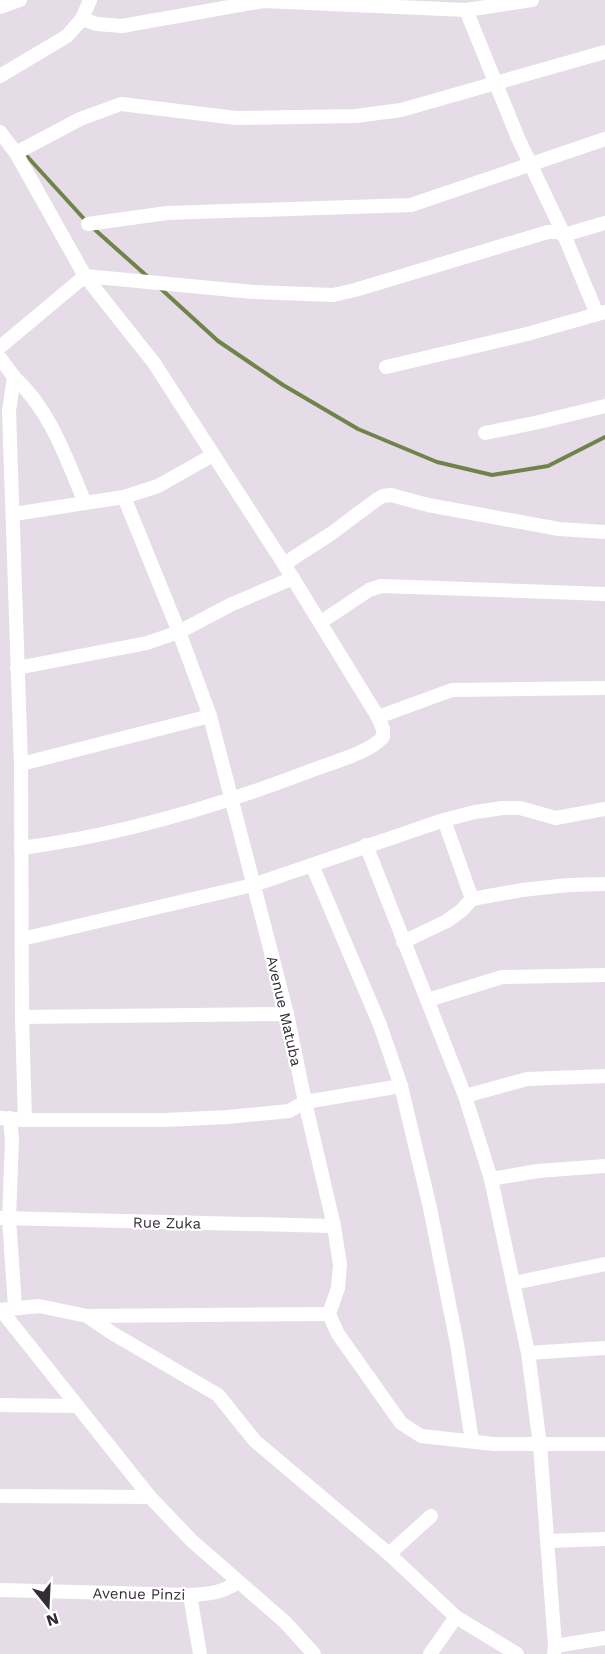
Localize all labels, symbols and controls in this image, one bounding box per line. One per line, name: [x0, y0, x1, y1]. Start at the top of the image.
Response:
street label: Avenue Matuba: [263, 954, 306, 1068]
street label: Rue Zuka: [133, 1213, 202, 1233]
north arrow: [18, 1576, 78, 1636]
street label: Avenue Pinzi: [93, 1584, 185, 1604]
text: N: [44, 1609, 61, 1631]

